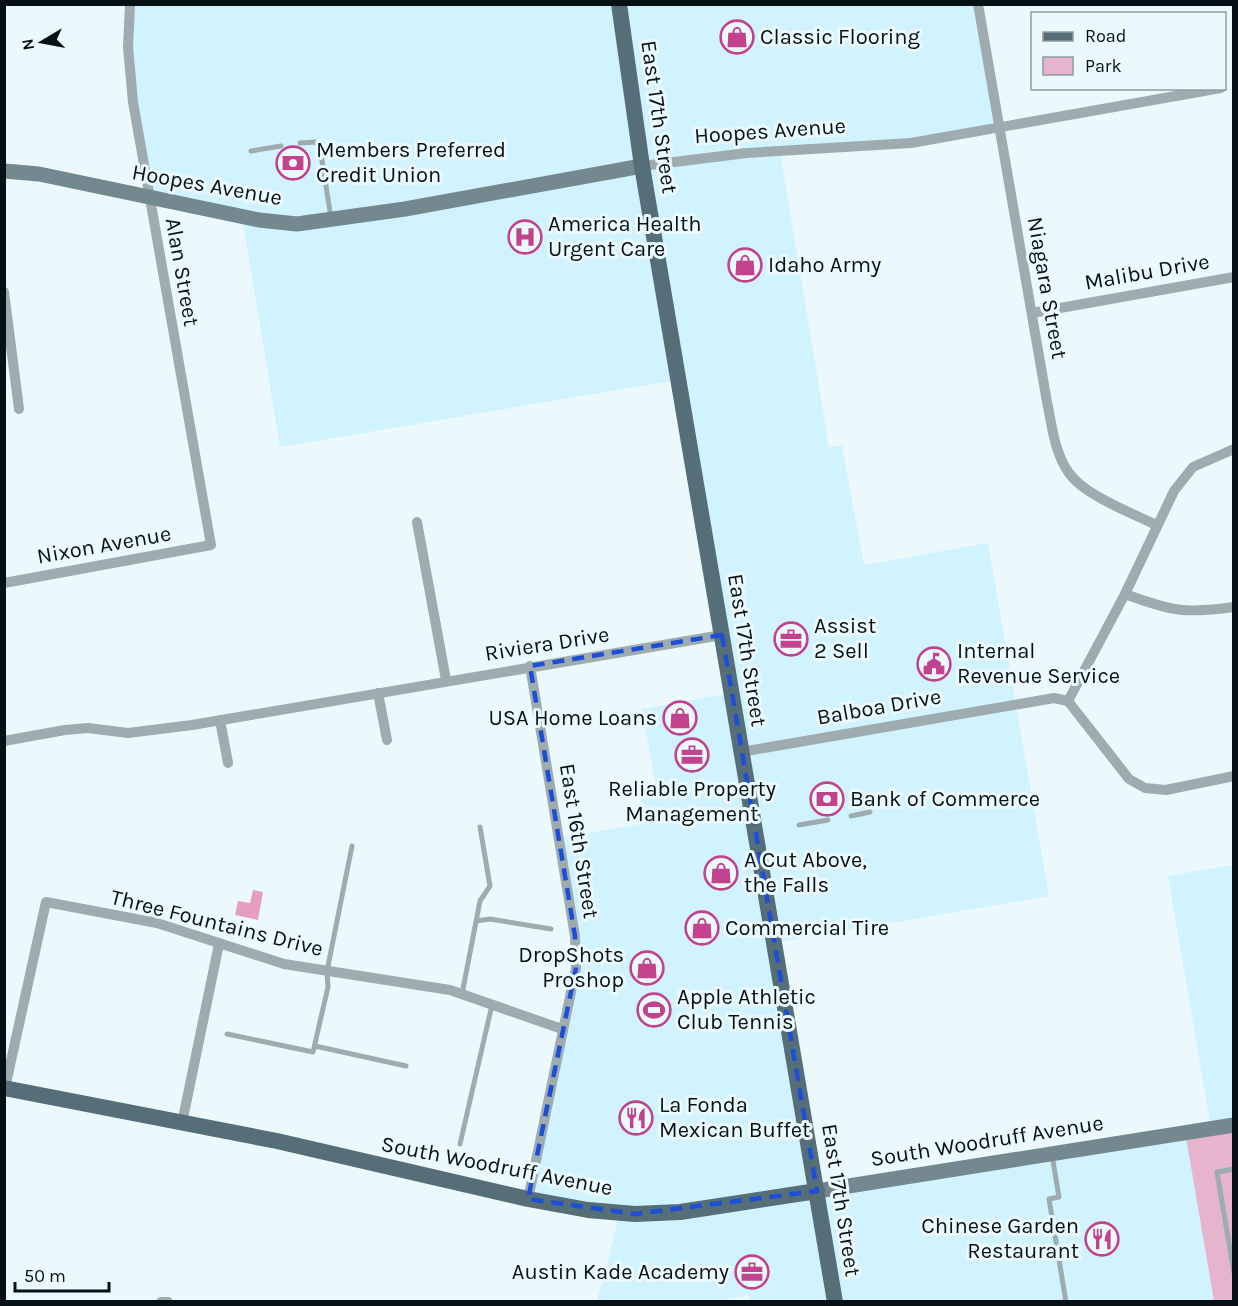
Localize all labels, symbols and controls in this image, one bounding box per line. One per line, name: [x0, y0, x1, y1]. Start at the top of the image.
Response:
north arrow: [12, 12, 72, 72]
legend: [1031, 12, 1226, 90]
shop icon: Classic Flooring: [719, 19, 755, 55]
place label: Classic Flooring: [760, 24, 921, 50]
text: Road: [1085, 25, 1126, 47]
text: N: [17, 37, 38, 52]
street label: East 17th Street: [635, 39, 683, 195]
text: Park: [1085, 55, 1122, 77]
street label: Hoopes Avenue: [693, 113, 847, 149]
place label: Members Preferred Credit Union: [316, 137, 506, 188]
bank icon: Members Preferred Credit Union: [275, 145, 311, 181]
street label: Hoopes Avenue: [130, 159, 284, 211]
place label: America Health Urgent Care: [548, 211, 702, 262]
street label: Niagara Street: [1022, 215, 1072, 361]
street label: Alan Street: [160, 216, 204, 328]
hospital icon: America Health Urgent Care: [507, 219, 543, 255]
shop icon: Idaho Army: [727, 247, 763, 283]
street label: Malibu Drive: [1082, 248, 1212, 296]
place label: Idaho Army: [768, 252, 881, 278]
street label: Nixon Avenue: [35, 520, 173, 570]
street label: East 17th Street: [722, 572, 772, 728]
place label: Assist 2 Sell: [814, 613, 876, 664]
street label: Riviera Drive: [483, 621, 611, 667]
office icon: Assist 2 Sell: [773, 621, 809, 657]
place label: Internal Revenue Service: [957, 638, 1120, 689]
public building icon: Internal Revenue Service: [916, 646, 952, 682]
street label: Balboa Drive: [815, 683, 943, 731]
shop icon: USA Home Loans: [662, 700, 698, 736]
place label: USA Home Loans: [488, 705, 657, 731]
office icon: Reliable Property Management: [674, 737, 710, 773]
street label: East 16th Street: [554, 762, 604, 920]
place label: Reliable Property Management: [608, 776, 776, 827]
bank icon: Bank of Commerce: [809, 781, 845, 817]
place label: Bank of Commerce: [850, 786, 1040, 812]
place label: A Cut Above, the Falls: [744, 847, 867, 898]
shop icon: A Cut Above, the Falls: [703, 855, 739, 891]
street label: Three Fountains Drive: [108, 884, 326, 962]
shop icon: Commercial Tire: [684, 910, 720, 946]
place label: Commercial Tire: [725, 915, 889, 941]
place label: DropShots Proshop: [518, 942, 624, 993]
shop icon: DropShots Proshop: [629, 950, 665, 986]
place label: Apple Athletic Club Tennis: [677, 984, 816, 1035]
sports icon: Apple Athletic Club Tennis: [636, 992, 672, 1028]
place label: La Fonda Mexican Buffet: [659, 1092, 810, 1143]
restaurant icon: La Fonda Mexican Buffet: [618, 1100, 654, 1136]
street label: South Woodruff Avenue: [869, 1110, 1105, 1172]
street label: East 17th Street: [816, 1122, 866, 1278]
street label: South Woodruff Avenue: [379, 1131, 615, 1201]
place label: Chinese Garden Restaurant: [921, 1213, 1079, 1264]
restaurant icon: Chinese Garden Restaurant: [1084, 1221, 1120, 1257]
office icon: Austin Kade Academy: [734, 1254, 770, 1290]
scale bar: [15, 1255, 110, 1293]
place label: Austin Kade Academy: [512, 1259, 729, 1285]
text: 50 m: [24, 1265, 66, 1287]

